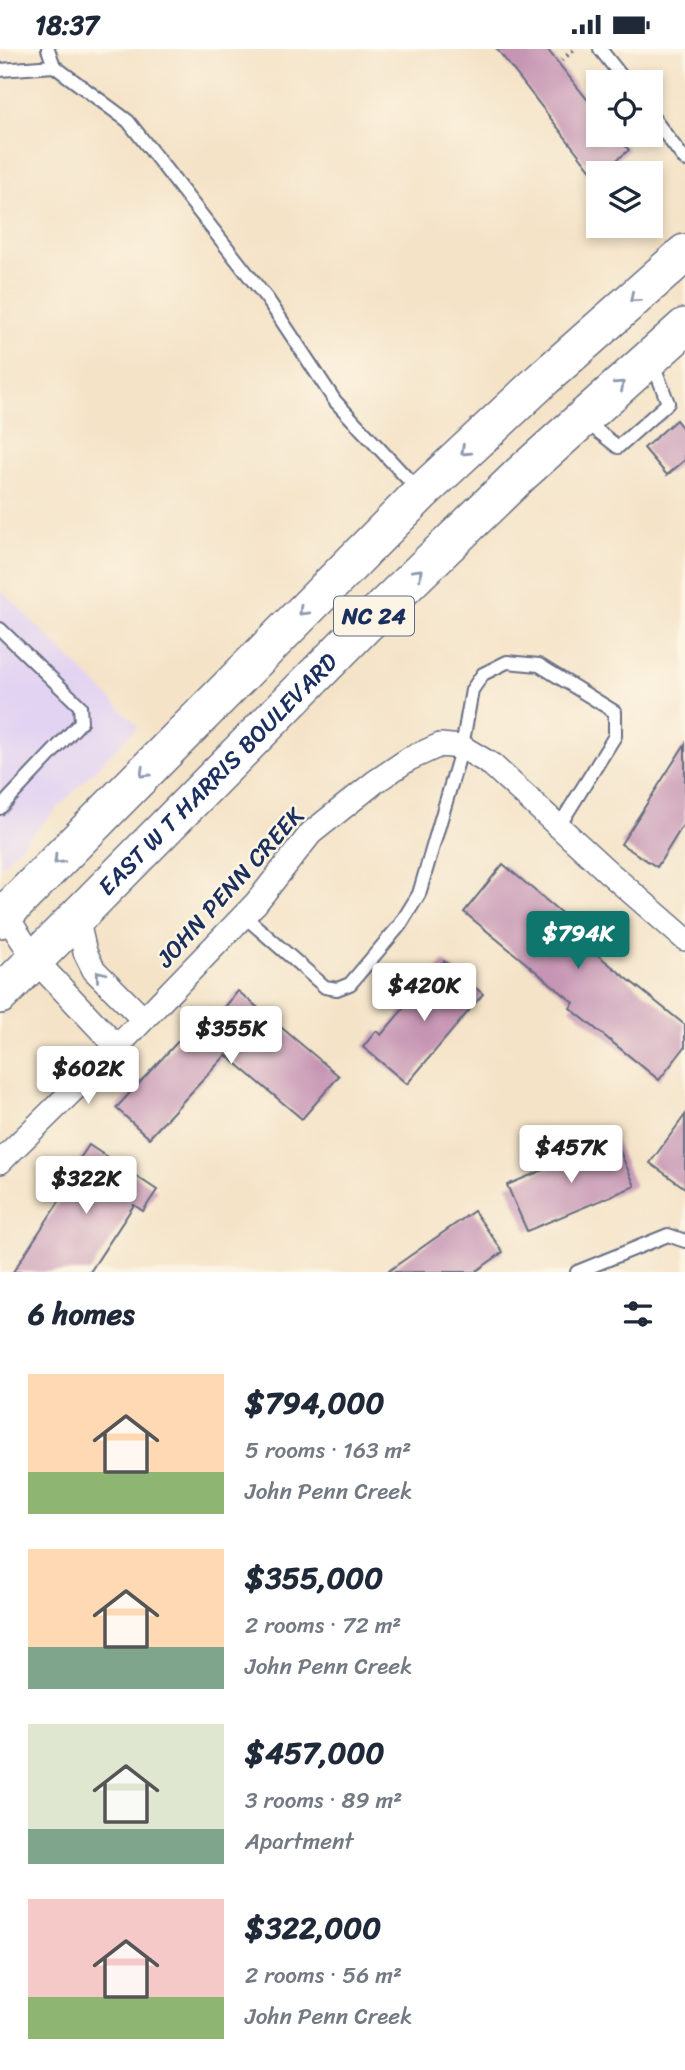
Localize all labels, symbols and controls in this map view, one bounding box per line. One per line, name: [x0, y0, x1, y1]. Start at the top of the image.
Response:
text: 18:37: [35, 2, 99, 48]
map controls: [586, 70, 663, 238]
button: locate: [586, 70, 663, 147]
button: layers: [586, 161, 663, 238]
one-way arrow: [629, 290, 642, 302]
one-way arrow: [612, 381, 625, 393]
one-way arrow: [460, 443, 473, 456]
one-way arrow: [409, 569, 422, 582]
road number: NC 24: [334, 597, 414, 635]
one-way arrow: [298, 602, 311, 615]
street label: EAST W T HARRIS BOULEVARD: [87, 642, 348, 906]
one-way arrow: [139, 765, 152, 778]
street label: JOHN PENN CREEK: [145, 796, 315, 978]
one-way arrow: [53, 852, 66, 865]
pin: $794K: [529, 911, 627, 971]
text: $794K: [542, 913, 614, 954]
pin: $420K: [375, 963, 473, 1023]
text: $420K: [388, 965, 460, 1006]
one-way arrow: [95, 970, 108, 982]
pin: $355K: [182, 1007, 280, 1066]
text: $355K: [196, 1008, 266, 1049]
pin: $602K: [39, 1047, 137, 1106]
text: $602K: [53, 1048, 123, 1089]
pin: $457K: [522, 1125, 620, 1185]
text: $457K: [535, 1127, 607, 1168]
pin: $322K: [37, 1157, 135, 1216]
text: $322K: [52, 1158, 120, 1199]
text: 6 homes: [28, 1287, 135, 1341]
icon: filters: [619, 1295, 657, 1333]
text: $794,000: [245, 1376, 384, 1430]
icon: home: [84, 1402, 168, 1486]
text: 5 rooms · 163 m²: [245, 1430, 411, 1471]
text: John Penn Creek: [245, 1471, 412, 1512]
text: $355,000: [245, 1551, 383, 1605]
icon: home: [84, 1577, 168, 1661]
text: 2 rooms · 72 m²: [245, 1605, 401, 1646]
text: John Penn Creek: [245, 1646, 412, 1687]
text: $457,000: [245, 1726, 384, 1780]
icon: home: [84, 1752, 168, 1836]
text: 3 rooms · 89 m²: [245, 1780, 402, 1821]
text: Apartment: [245, 1821, 354, 1862]
text: $322,000: [245, 1901, 381, 1955]
icon: home: [84, 1927, 168, 2011]
text: 2 rooms · 56 m²: [245, 1955, 402, 1996]
text: John Penn Creek: [245, 1996, 412, 2037]

